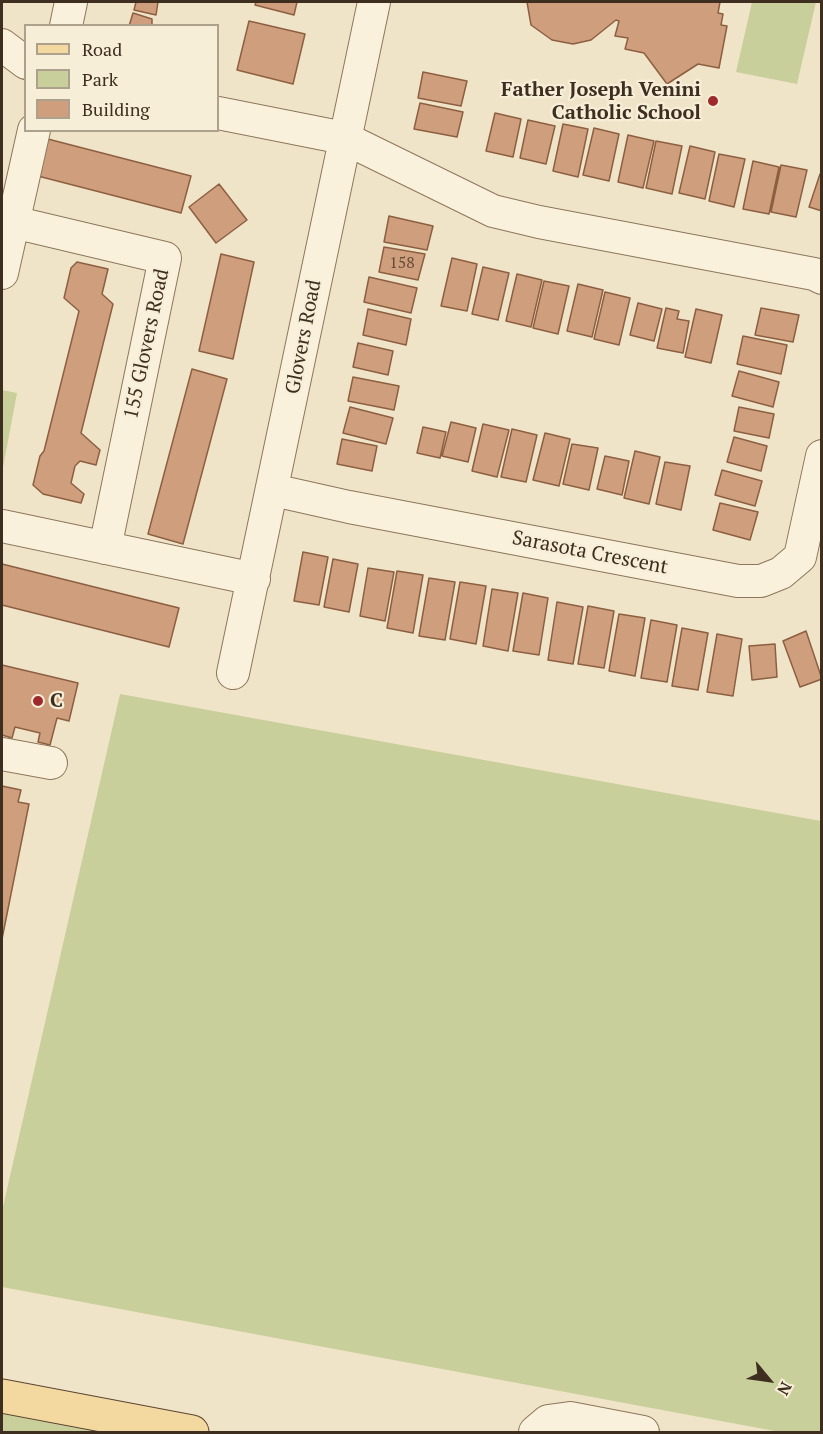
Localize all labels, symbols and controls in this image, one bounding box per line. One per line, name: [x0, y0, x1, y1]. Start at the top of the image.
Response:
legend: [24, 24, 219, 132]
text: Road: [82, 37, 122, 61]
text: Park: [82, 67, 118, 91]
place label: Father Joseph Venini Catholic School: [501, 78, 701, 125]
marker: Father Joseph Venini Catholic School: [706, 94, 720, 108]
text: Building: [82, 97, 150, 121]
house number: 158: [389, 253, 415, 273]
street label: 155 Glovers Road: [119, 267, 175, 421]
street label: Glovers Road: [281, 278, 327, 396]
street label: Sarasota Crescent: [510, 526, 670, 580]
place label: C: [50, 689, 63, 713]
marker: C: [31, 694, 45, 708]
north arrow: [739, 1350, 799, 1410]
text: N: [772, 1378, 797, 1399]

